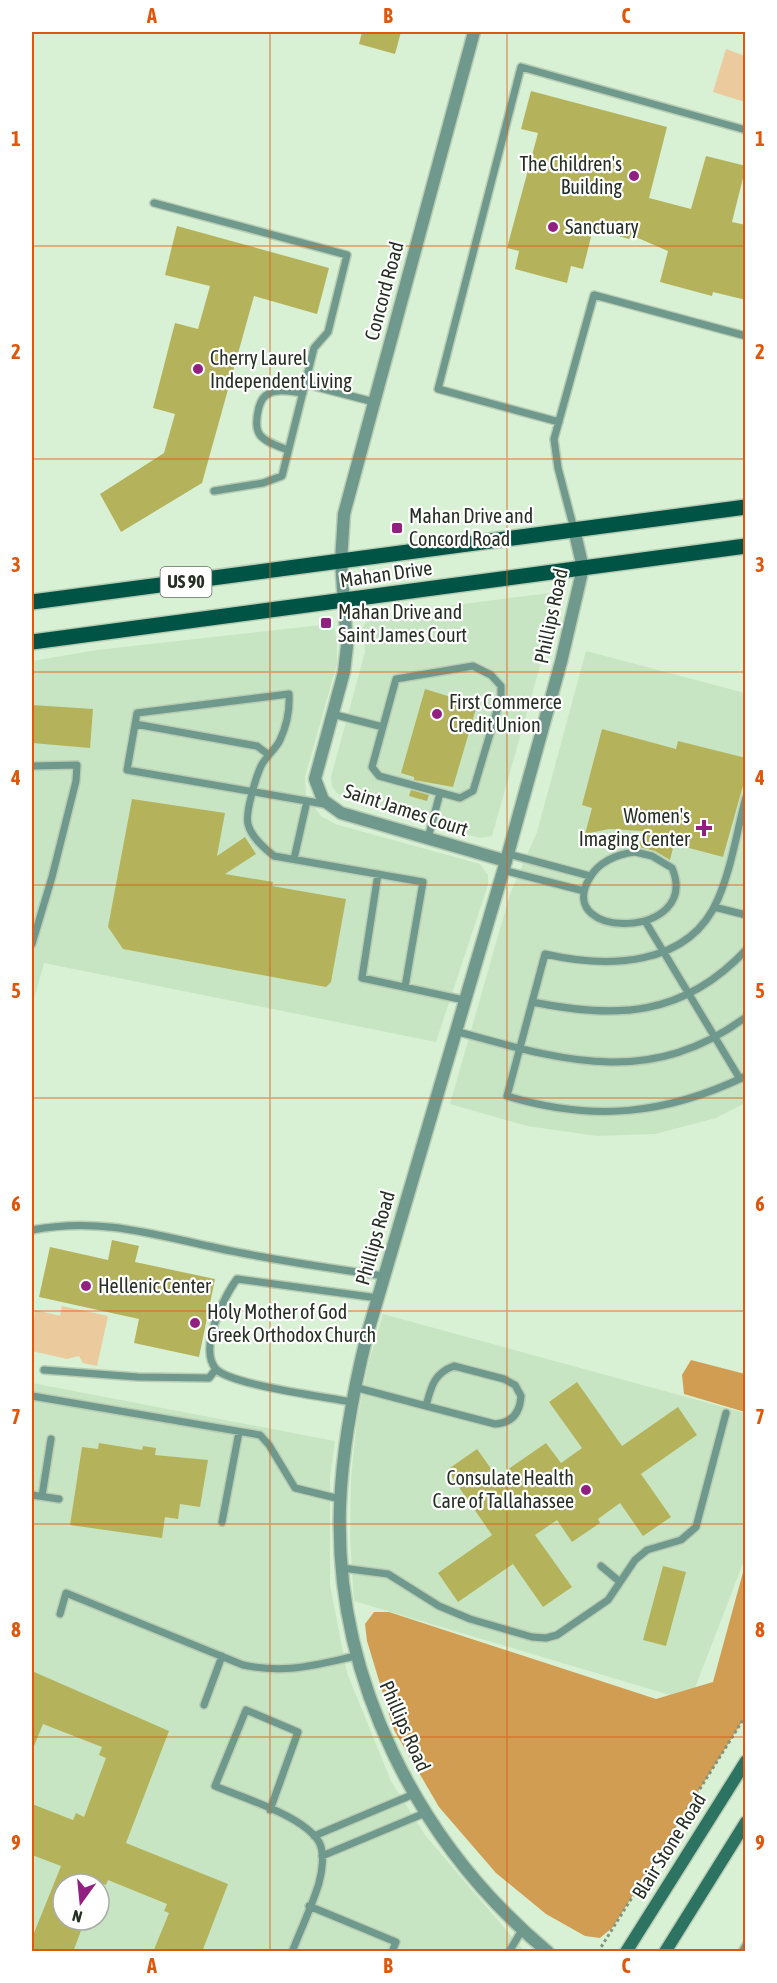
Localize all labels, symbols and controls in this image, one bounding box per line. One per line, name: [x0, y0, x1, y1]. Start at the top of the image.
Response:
text: A: [146, 4, 157, 27]
text: B: [383, 4, 393, 27]
text: C: [622, 4, 631, 27]
text: 1: [11, 127, 21, 150]
text: 1: [755, 127, 765, 150]
place label: The Children's Building: [520, 152, 622, 198]
marker: The Children's Building: [627, 169, 641, 183]
place label: Sanctuary: [565, 215, 639, 238]
marker: Sanctuary: [546, 220, 560, 234]
street label: Concord Road: [359, 239, 408, 343]
text: 2: [11, 340, 21, 363]
text: 2: [755, 340, 765, 363]
place label: Cherry Laurel Independent Living: [210, 346, 352, 392]
marker: Cherry Laurel Independent Living: [191, 362, 205, 376]
place label: Mahan Drive and Concord Road: [409, 504, 533, 550]
marker: Mahan Drive and Concord Road: [390, 521, 404, 535]
text: 3: [11, 553, 21, 576]
text: 3: [755, 553, 765, 576]
street label: Mahan Drive: [338, 556, 434, 591]
street label: Phillips Road: [529, 566, 572, 666]
road number: US 90: [160, 567, 212, 597]
place label: Mahan Drive and Saint James Court: [338, 600, 467, 646]
marker: Mahan Drive and Saint James Court: [319, 616, 333, 630]
place label: First Commerce Credit Union: [449, 690, 562, 736]
marker: First Commerce Credit Union: [430, 707, 444, 721]
text: 4: [10, 766, 21, 789]
text: 4: [754, 766, 765, 789]
street label: Saint James Court: [341, 779, 471, 840]
place label: Women's Imaging Center: [579, 804, 691, 850]
marker: Women's Imaging Center: [695, 819, 713, 837]
text: 5: [11, 979, 21, 1002]
text: 5: [755, 979, 765, 1002]
street label: Phillips Road: [350, 1188, 399, 1288]
text: 6: [11, 1192, 21, 1215]
text: 6: [755, 1192, 765, 1215]
place label: Hellenic Center: [98, 1274, 212, 1297]
marker: Hellenic Center: [79, 1279, 93, 1293]
place label: Holy Mother of God Greek Orthodox Church: [207, 1300, 376, 1346]
marker: Holy Mother of God Greek Orthodox Church: [188, 1316, 202, 1330]
text: 7: [11, 1405, 21, 1428]
text: 7: [755, 1405, 765, 1428]
place label: Consulate Health Care of Tallahassee: [433, 1466, 574, 1512]
marker: Consulate Health Care of Tallahassee: [579, 1483, 593, 1497]
text: 8: [11, 1618, 21, 1641]
text: 8: [755, 1618, 765, 1641]
street label: Phillips Road: [375, 1677, 436, 1775]
street label: Blair Stone Road: [627, 1789, 710, 1903]
text: 9: [11, 1831, 21, 1854]
text: 9: [755, 1831, 765, 1854]
north arrow: [51, 1872, 111, 1932]
text: N: [70, 1907, 84, 1926]
text: A: [146, 1954, 157, 1977]
text: B: [383, 1954, 393, 1977]
text: C: [622, 1954, 631, 1977]

